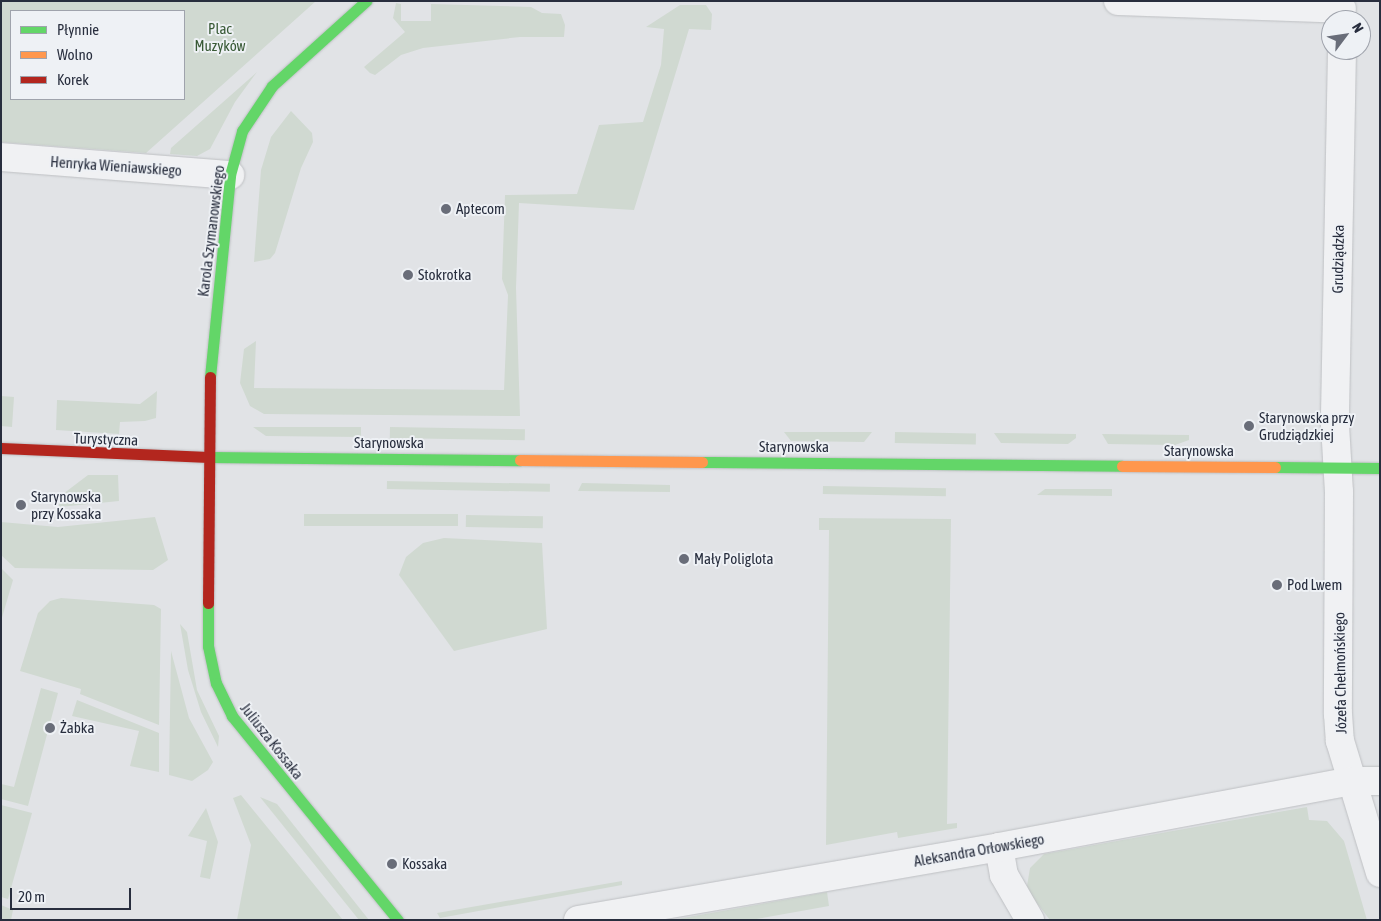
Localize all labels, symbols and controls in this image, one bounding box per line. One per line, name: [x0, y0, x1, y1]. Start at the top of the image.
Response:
legend: [10, 10, 185, 100]
north arrow: [1321, 10, 1371, 60]
park label: Plac Muzyków: [194, 19, 246, 54]
text: N: [1349, 20, 1367, 35]
text: Płynnie: [57, 21, 99, 38]
text: Wolno: [57, 46, 93, 63]
text: Korek: [57, 71, 89, 88]
street label: Henryka Wieniawskiego: [50, 152, 182, 180]
street label: Karola Szymanowskiego: [194, 164, 228, 298]
place label: Aptecom: [456, 200, 505, 218]
marker: Aptecom: [440, 203, 452, 215]
street label: Grudziądzka: [1328, 225, 1348, 293]
place label: Stokrotka: [418, 266, 471, 284]
marker: Stokrotka: [402, 269, 414, 281]
place label: Starynowska przy Grudziądzkiej: [1259, 408, 1354, 443]
marker: Starynowska przy Grudziądzkiej: [1243, 420, 1255, 432]
street label: Turystyczna: [73, 429, 139, 449]
street label: Starynowska: [354, 434, 424, 452]
street label: Starynowska: [759, 438, 829, 456]
street label: Starynowska: [1164, 442, 1234, 460]
place label: Starynowska przy Kossaka: [31, 487, 101, 522]
marker: Starynowska przy Kossaka: [15, 499, 27, 511]
place label: Mały Poliglota: [694, 550, 773, 568]
marker: Mały Poliglota: [678, 553, 690, 565]
place label: Pod Lwem: [1287, 576, 1342, 594]
marker: Pod Lwem: [1271, 579, 1283, 591]
street label: Józefa Chełmońskiego: [1330, 612, 1350, 734]
street label: Juliusza Kossaka: [237, 699, 307, 783]
place label: Żabka: [60, 719, 94, 737]
marker: Żabka: [44, 722, 56, 734]
street label: Aleksandra Orłowskiego: [912, 830, 1046, 870]
place label: Kossaka: [402, 855, 447, 873]
marker: Kossaka: [386, 858, 398, 870]
scale bar: [12, 878, 134, 910]
text: 20 m: [18, 888, 45, 905]

